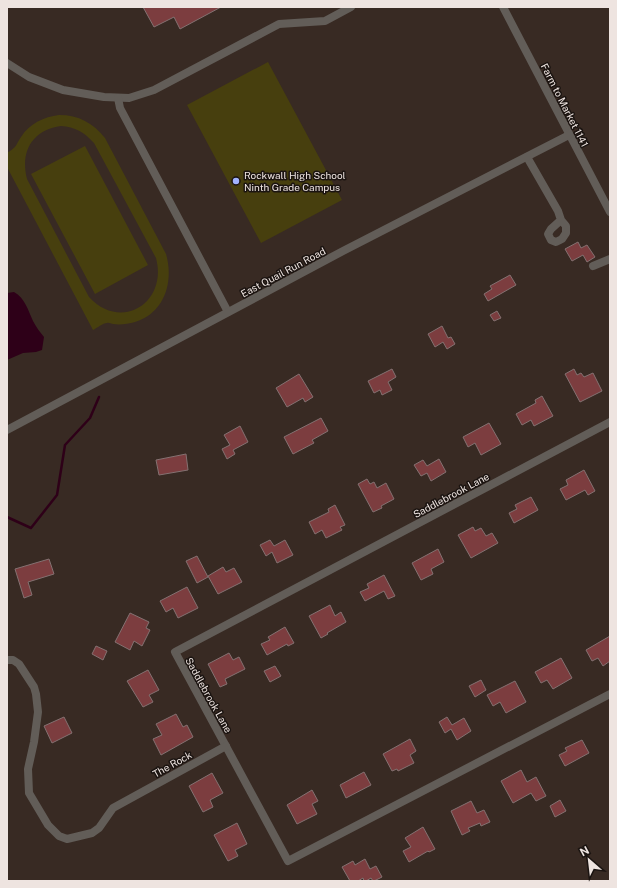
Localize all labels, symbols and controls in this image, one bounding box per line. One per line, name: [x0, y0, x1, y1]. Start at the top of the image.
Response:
street label: Farm to Market 1141: [539, 61, 591, 149]
place label: Rockwall High School Ninth Grade Campus: [244, 169, 346, 193]
marker: Rockwall High School Ninth Grade Campus: [231, 176, 241, 186]
street label: East Quail Run Road: [239, 245, 327, 299]
street label: Saddlebrook Lane: [411, 470, 491, 520]
street label: Saddlebrook Lane: [183, 655, 235, 735]
street label: The Rock: [150, 748, 194, 780]
north arrow: [569, 840, 609, 880]
text: N: [578, 844, 591, 858]

